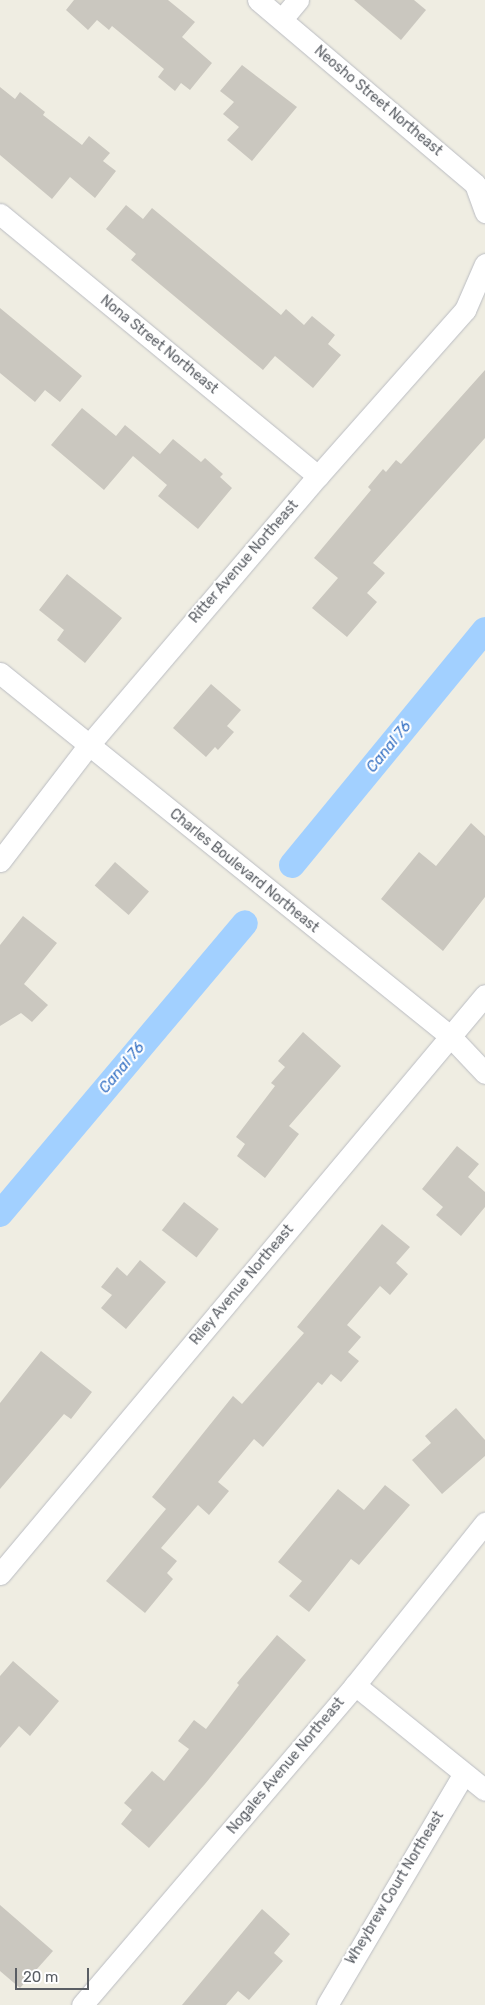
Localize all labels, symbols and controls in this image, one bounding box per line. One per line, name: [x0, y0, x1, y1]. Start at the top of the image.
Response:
street label: Neosho Street Northeast: [311, 43, 445, 159]
street label: Nona Street Northeast: [97, 292, 221, 398]
street label: Ritter Avenue Northeast: [186, 497, 302, 627]
water label: Canal 76: [363, 718, 415, 776]
street label: Charles Boulevard Northeast: [166, 806, 322, 936]
water label: Canal 76: [96, 1039, 148, 1097]
street label: Riley Avenue Northeast: [187, 1221, 297, 1349]
street label: Nogales Avenue Northeast: [224, 1694, 348, 1838]
street label: Wheybrew Court Northeast: [342, 1808, 448, 1968]
scale bar: [18, 1958, 91, 1990]
text: 20 m: [23, 1968, 58, 1986]

